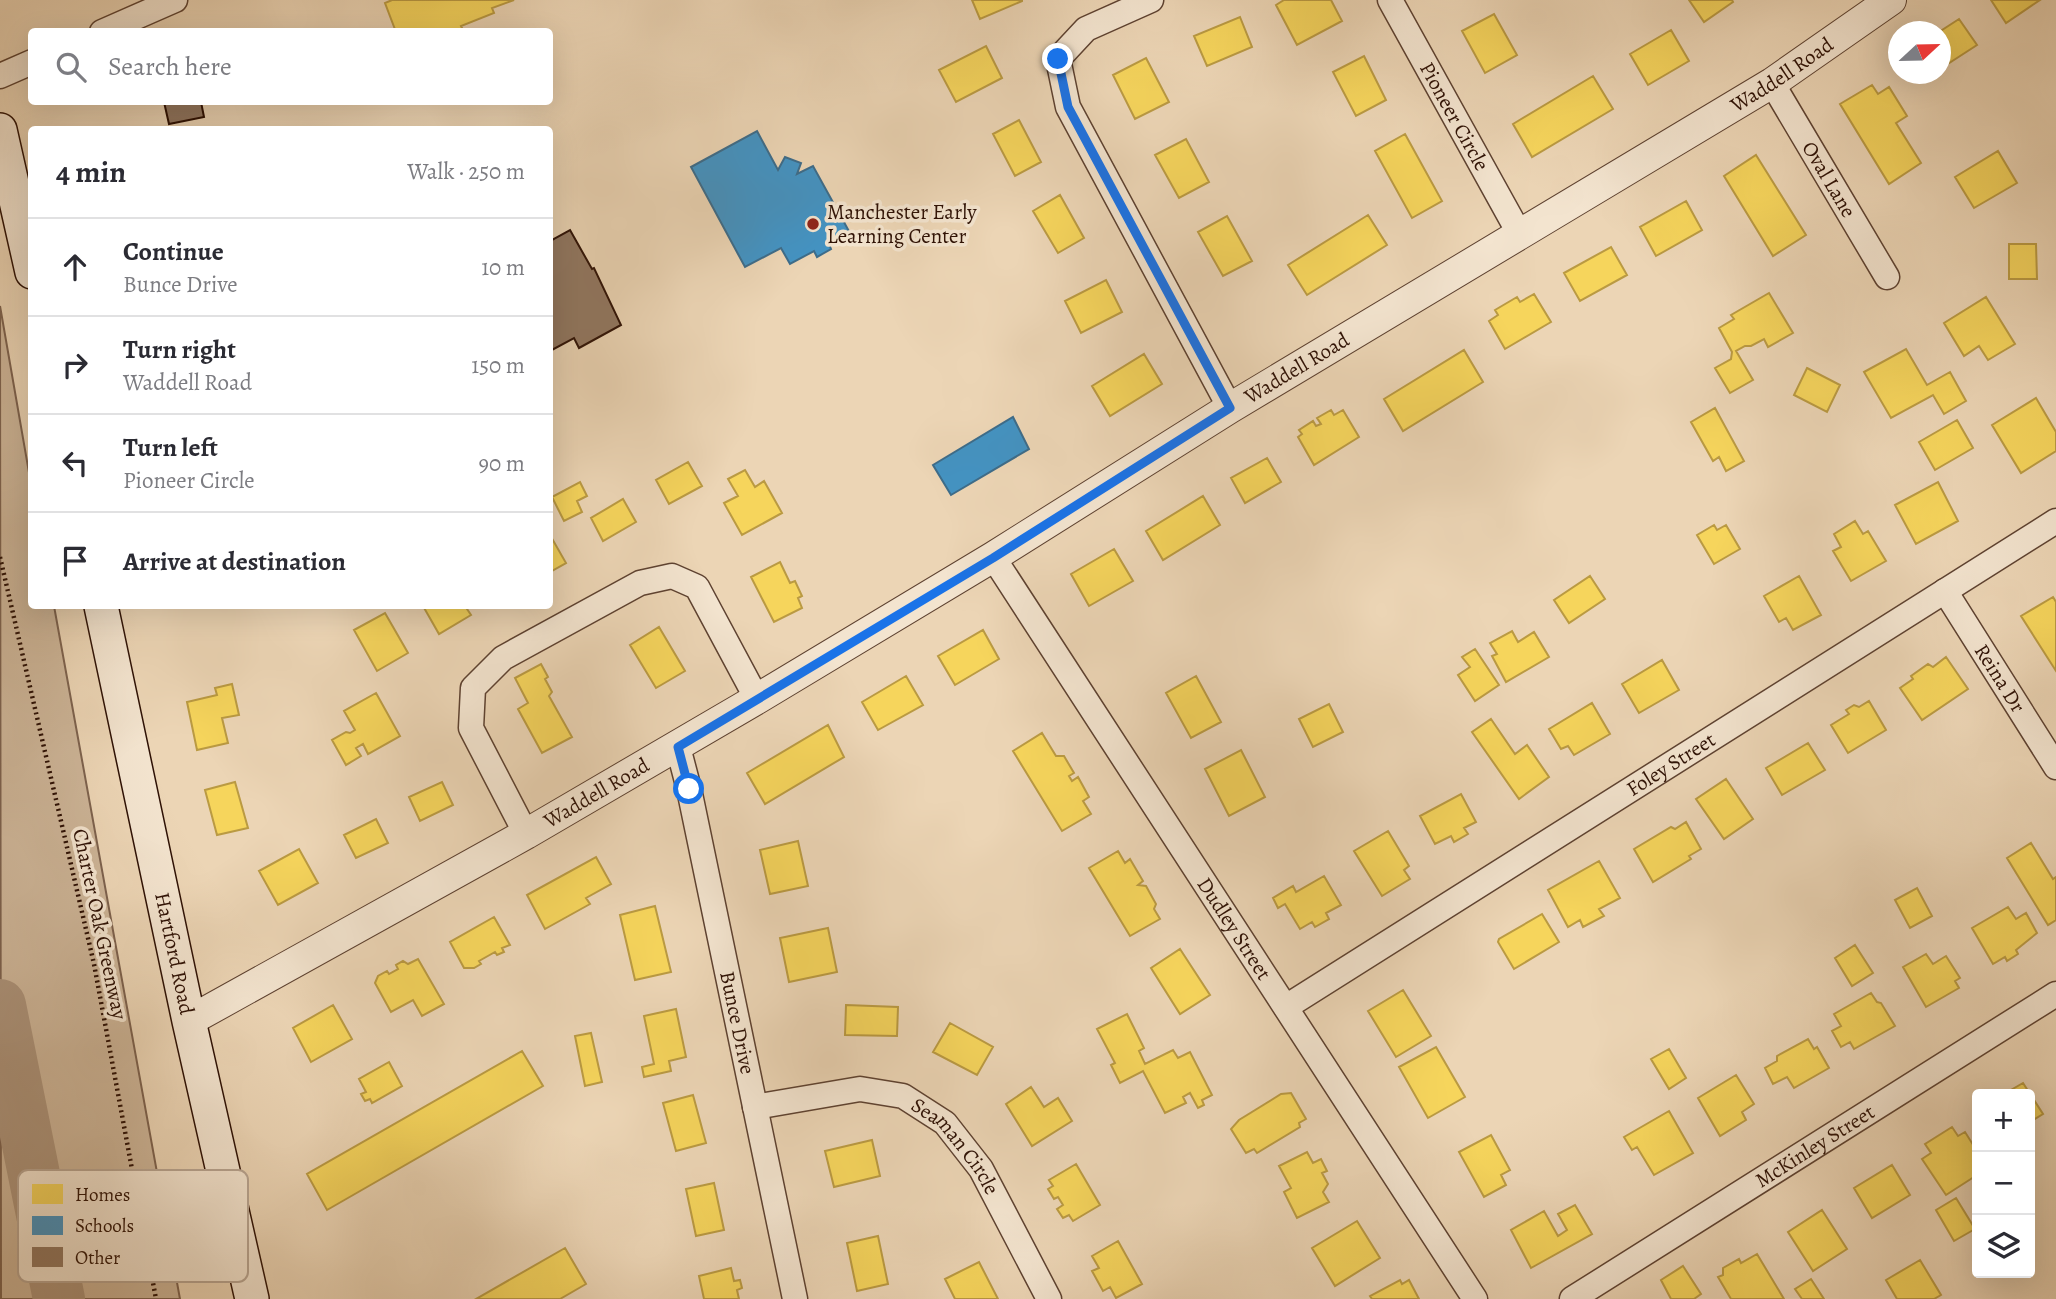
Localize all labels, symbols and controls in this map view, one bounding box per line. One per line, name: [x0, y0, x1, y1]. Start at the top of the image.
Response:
north arrow: [1888, 21, 1951, 84]
search box: [28, 28, 553, 105]
street label: Waddell Road: [1724, 30, 1839, 119]
route end: [1042, 43, 1073, 74]
icon: search: [52, 48, 90, 86]
text: Search here: [108, 49, 232, 84]
street label: Pioneer Circle: [1413, 57, 1496, 176]
street label: Oval Lane: [1796, 136, 1863, 223]
text: 4 min: [56, 152, 126, 192]
text: Walk · 250 m: [407, 156, 525, 187]
place label: Manchester Early Learning Center: [827, 198, 977, 250]
marker: Manchester Early Learning Center: [805, 216, 821, 232]
text: Continue: [123, 234, 224, 269]
icon: ahead: [56, 248, 94, 286]
text: 10 m: [481, 252, 525, 283]
text: Bunce Drive: [123, 269, 238, 300]
street label: Waddell Road: [1238, 325, 1355, 411]
text: Turn right: [123, 332, 236, 367]
icon: right: [56, 346, 94, 384]
text: 150 m: [471, 350, 525, 381]
text: Waddell Road: [123, 367, 252, 398]
text: Turn left: [123, 430, 218, 465]
icon: left: [56, 444, 94, 482]
text: 90 m: [479, 448, 525, 479]
text: Pioneer Circle: [123, 465, 255, 496]
icon: arrive: [56, 542, 94, 580]
text: Arrive at destination: [123, 544, 346, 579]
street label: Reina Dr: [1968, 639, 2032, 718]
street label: Foley Street: [1621, 726, 1721, 803]
street label: Waddell Road: [538, 751, 655, 835]
route start: [673, 773, 704, 804]
street label: Charter Oak Greenway: [66, 826, 134, 1023]
street label: Dudley Street: [1191, 872, 1278, 985]
street label: Hartford Road: [148, 890, 201, 1018]
street label: Bunce Drive: [713, 968, 762, 1077]
map controls: [1972, 1089, 2035, 1278]
button: +: [1972, 1089, 2035, 1152]
street label: Seaman Circle: [906, 1091, 1006, 1199]
street label: McKinley Street: [1750, 1098, 1880, 1194]
button: −: [1972, 1152, 2035, 1215]
legend: [18, 1170, 248, 1282]
text: Homes: [75, 1182, 130, 1208]
text: Schools: [75, 1213, 134, 1239]
button: layers: [1972, 1215, 2035, 1278]
text: Other: [75, 1245, 120, 1271]

